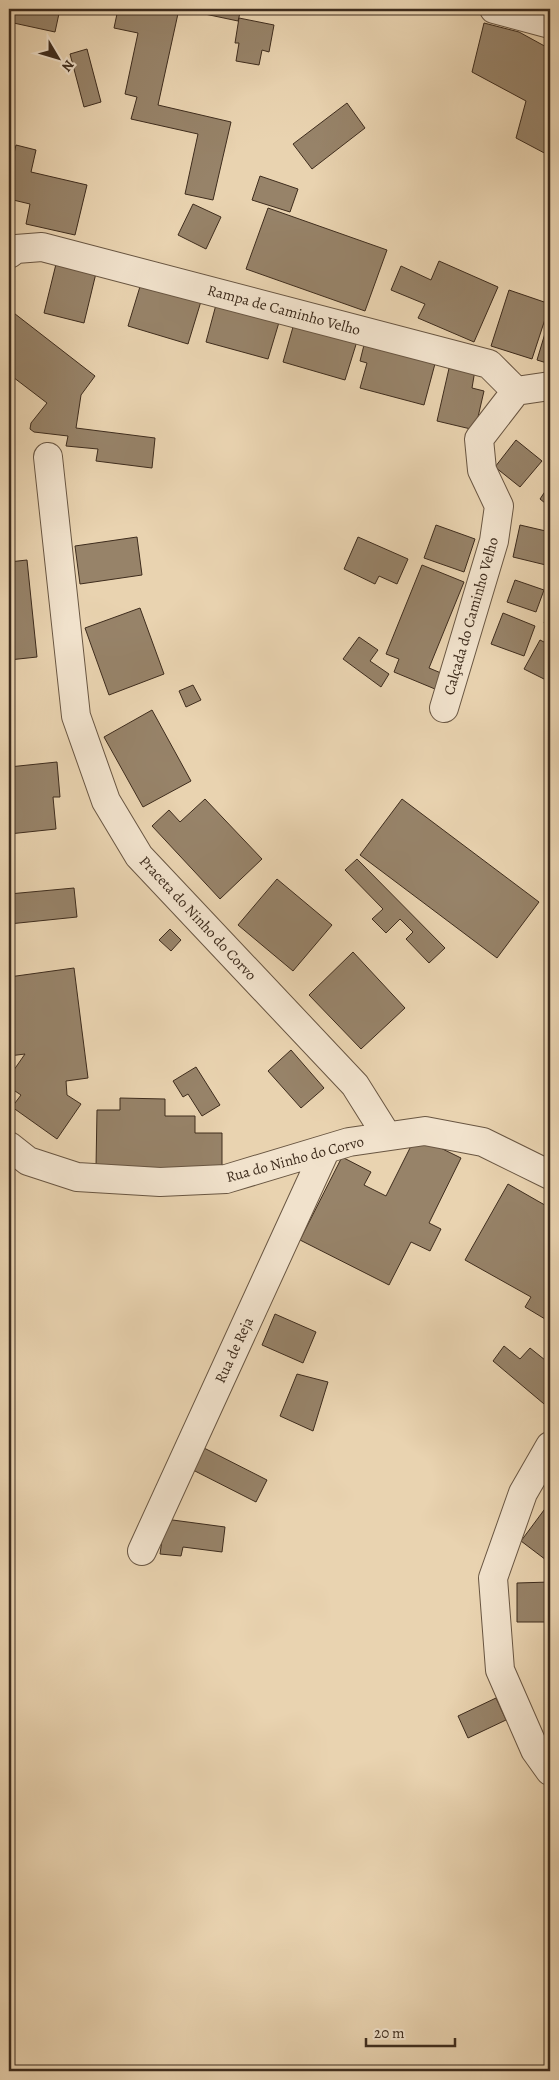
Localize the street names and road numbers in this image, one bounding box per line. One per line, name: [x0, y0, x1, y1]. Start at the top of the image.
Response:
street label: Rampa de Caminho Velho: [205, 280, 363, 340]
street label: Calçada do Caminho Velho: [439, 535, 503, 697]
street label: Praceta do Ninho do Corvo: [135, 851, 261, 985]
street label: Rua do Ninho do Corvo: [224, 1131, 366, 1187]
street label: Rua de Reja: [210, 1314, 258, 1386]

